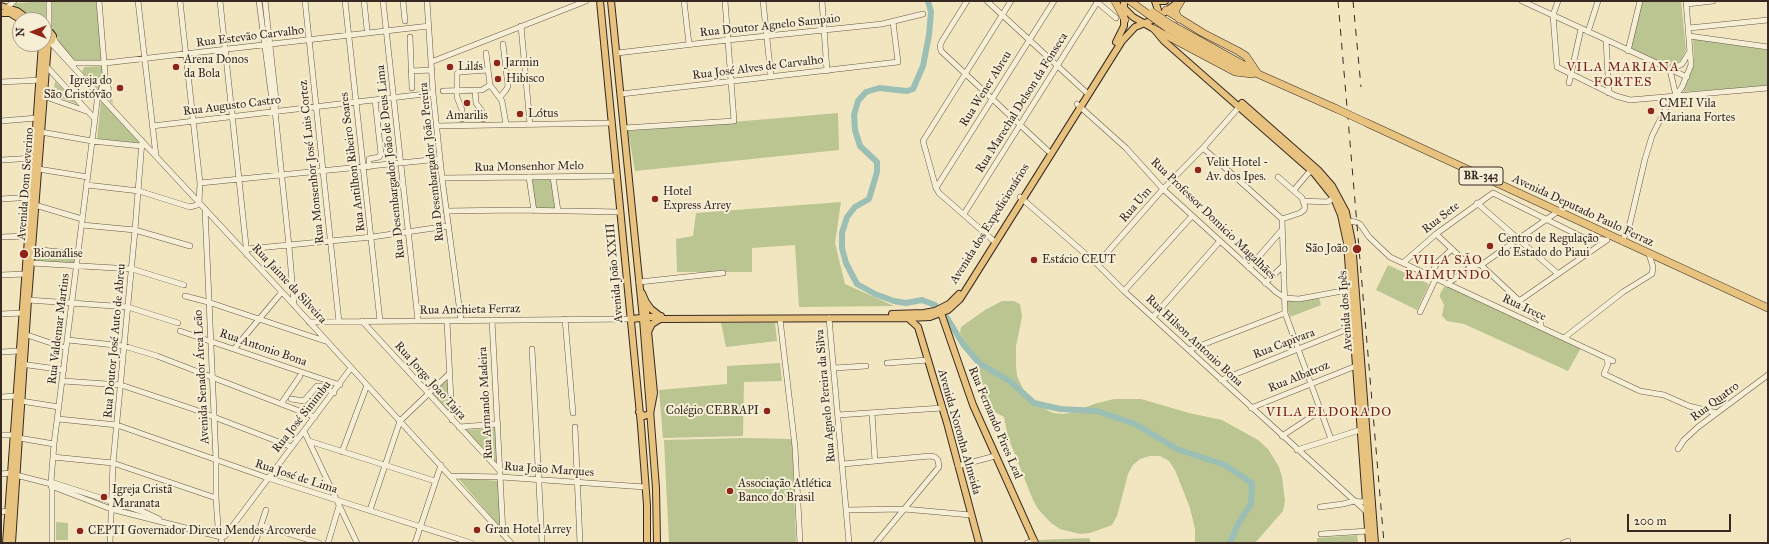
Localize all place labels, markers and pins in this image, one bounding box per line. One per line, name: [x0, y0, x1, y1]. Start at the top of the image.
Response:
place label: Arena Donos da Bola: [184, 53, 248, 81]
place label: Jarmin: [505, 56, 539, 70]
marker: Jarmin: [492, 58, 502, 68]
place label: Lilás: [458, 60, 483, 74]
marker: Arena Donos da Bola: [171, 62, 181, 72]
marker: Lilás: [445, 62, 455, 72]
place label: Hibisco: [506, 72, 544, 86]
place label: Igreja do São Cristóvão: [44, 74, 112, 102]
marker: Hibisco: [493, 74, 503, 84]
marker: Igreja do São Cristóvão: [115, 83, 125, 93]
place label: CMEI Vila Mariana Fortes: [1659, 97, 1735, 125]
marker: Amarilis: [462, 98, 472, 108]
marker: CMEI Vila Mariana Fortes: [1646, 106, 1656, 116]
place label: Lótus: [528, 107, 558, 121]
place label: Amarilis: [446, 109, 488, 123]
marker: Lótus: [515, 109, 525, 119]
place label: Velit Hotel - Av. dos Ipes.: [1206, 156, 1268, 184]
marker: Velit Hotel - Av. dos Ipes.: [1193, 165, 1203, 175]
place label: Hotel Express Arrey: [663, 185, 731, 213]
marker: Hotel Express Arrey: [650, 194, 660, 204]
place label: Centro de Regulação do Estado do Piaui: [1498, 232, 1599, 260]
marker: Centro de Regulação do Estado do Piaui: [1485, 241, 1495, 251]
place label: São João: [1305, 242, 1348, 256]
marker: São João: [1351, 243, 1363, 255]
place label: Bioanálise: [33, 247, 83, 261]
marker: Bioanálise: [18, 248, 30, 260]
place label: Estácio CEUT: [1042, 253, 1116, 267]
marker: Estácio CEUT: [1029, 255, 1039, 265]
place label: Colégio CEBRAPI: [666, 404, 759, 418]
marker: Colégio CEBRAPI: [762, 406, 772, 416]
place label: Associação Atlética Banco do Brasil: [738, 477, 831, 505]
place label: Igreja Cristã Maranata: [112, 483, 172, 511]
marker: Associação Atlética Banco do Brasil: [725, 486, 735, 496]
marker: Igreja Cristã Maranata: [99, 492, 109, 502]
place label: Gran Hotel Arrey: [485, 523, 571, 537]
place label: CEPTI Governador Dirceu Mendes Arcoverde: [88, 524, 316, 538]
marker: Gran Hotel Arrey: [472, 525, 482, 535]
marker: CEPTI Governador Dirceu Mendes Arcoverde: [75, 526, 85, 536]

